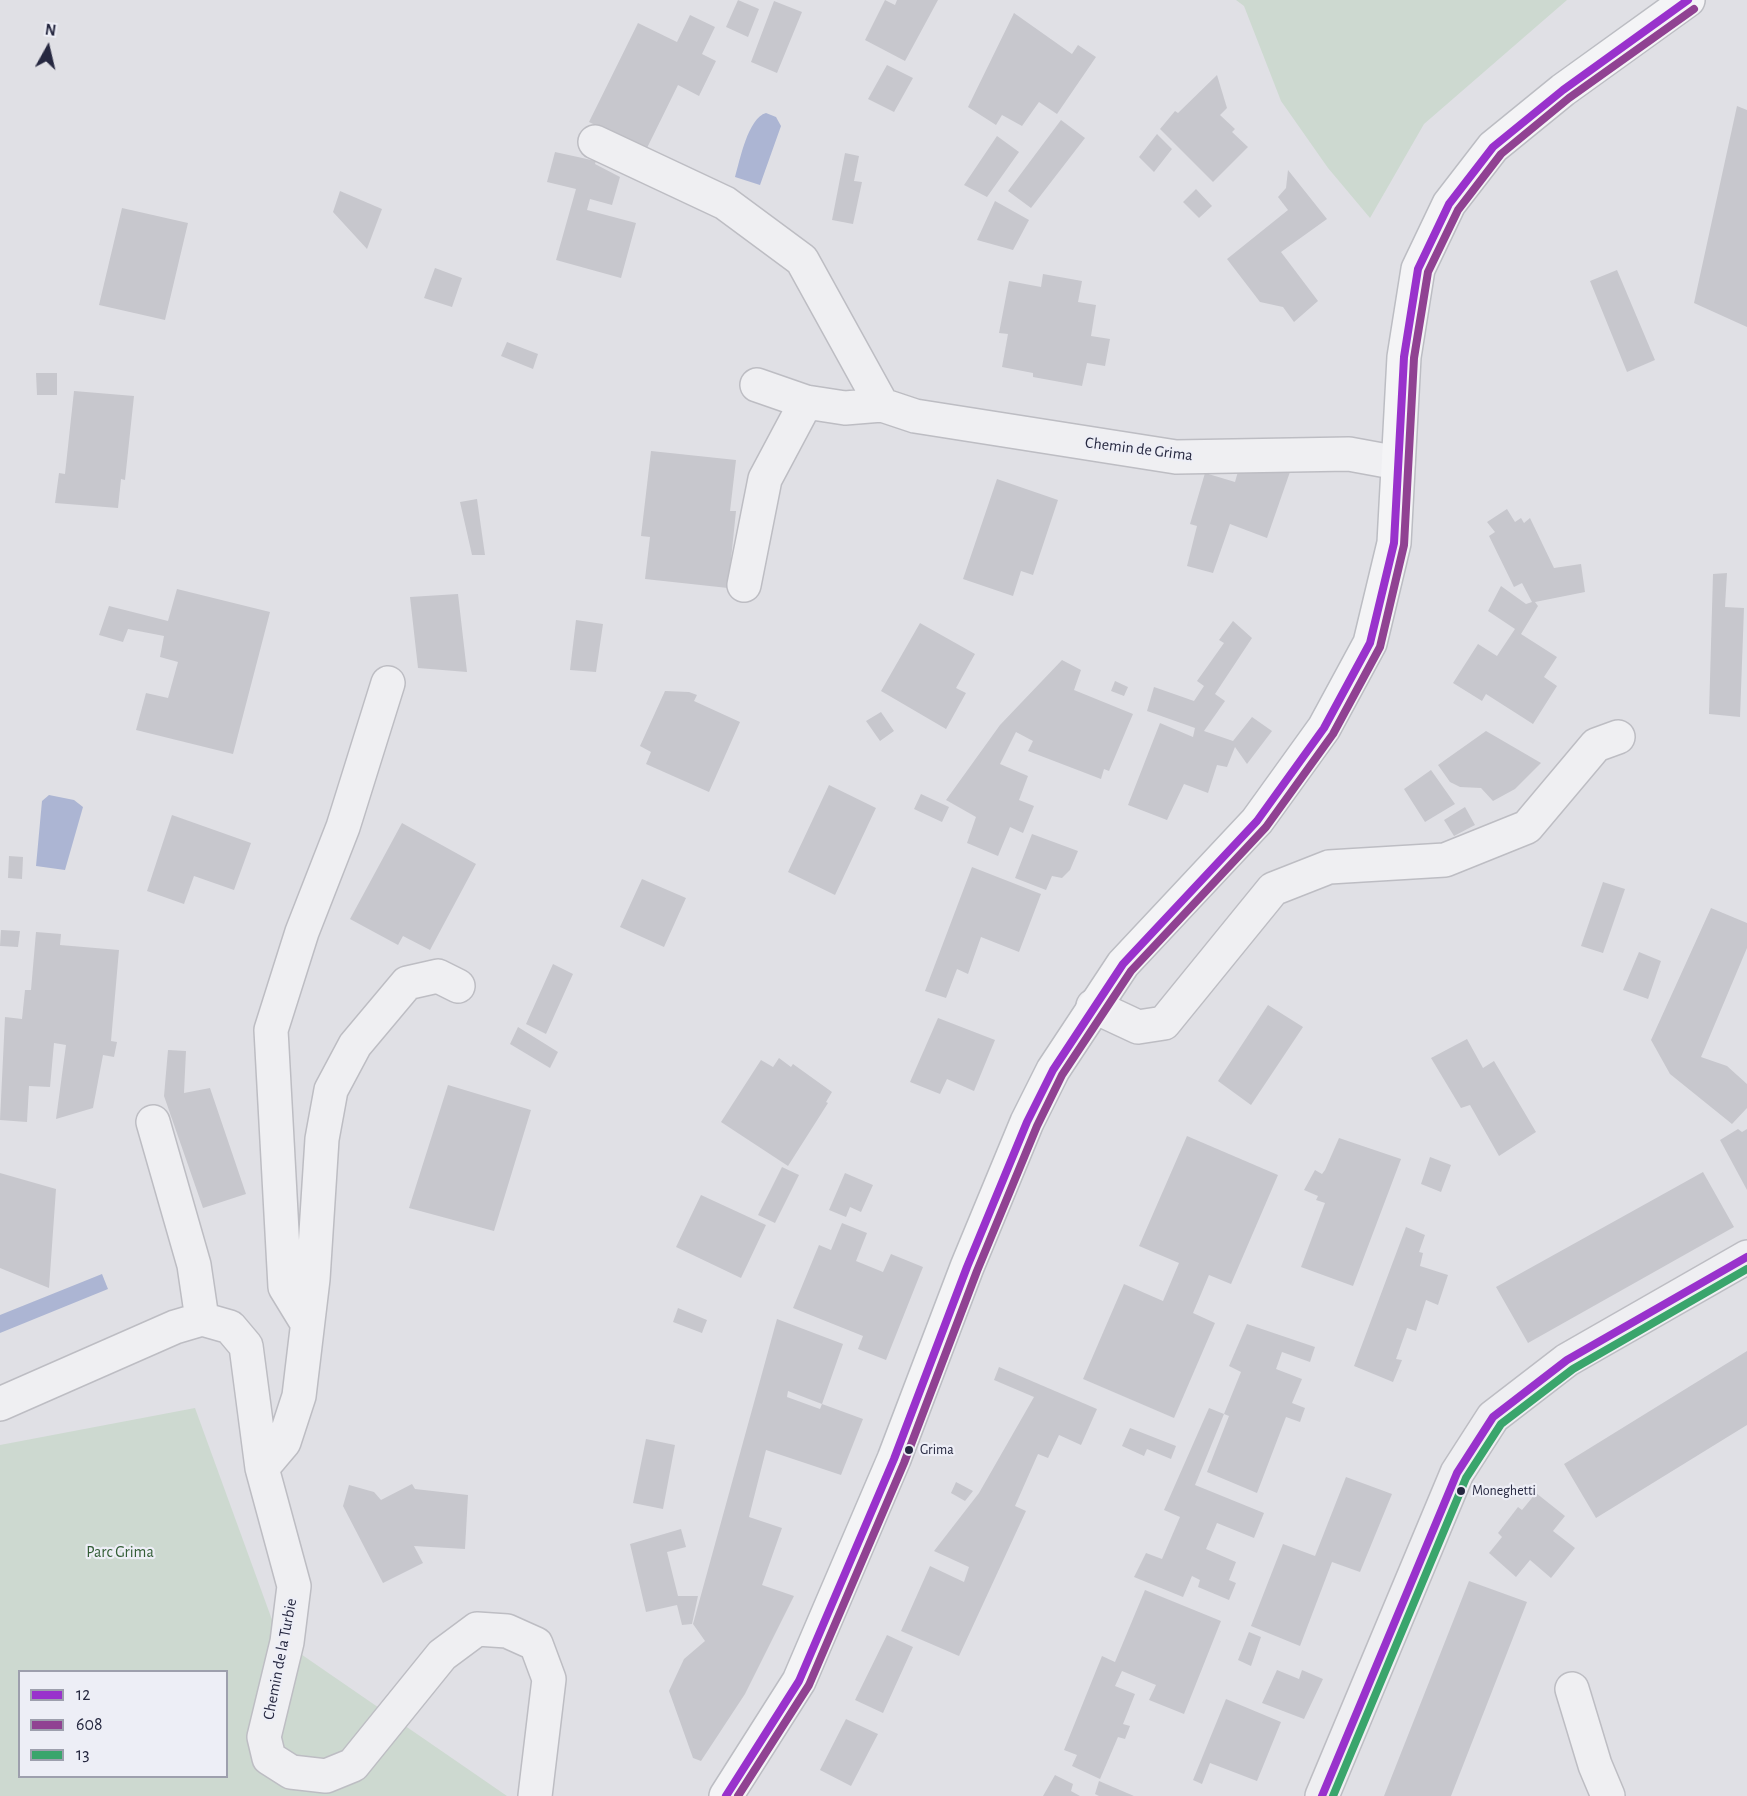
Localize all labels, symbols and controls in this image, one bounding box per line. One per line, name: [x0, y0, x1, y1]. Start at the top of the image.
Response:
north arrow: [18, 18, 78, 78]
text: N: [44, 21, 57, 39]
street label: Chemin de Grima: [1084, 433, 1194, 465]
place label: Grima: [920, 1442, 954, 1458]
marker: Grima: [903, 1444, 915, 1456]
place label: Moneghetti: [1472, 1483, 1536, 1499]
marker: Moneghetti: [1455, 1485, 1467, 1497]
park label: Parc Grima: [86, 1542, 154, 1562]
street label: Chemin de la Turbie: [259, 1597, 301, 1721]
legend: [18, 1670, 228, 1778]
text: 12: [76, 1686, 90, 1704]
text: 608: [76, 1716, 103, 1734]
text: 13: [76, 1746, 90, 1764]

